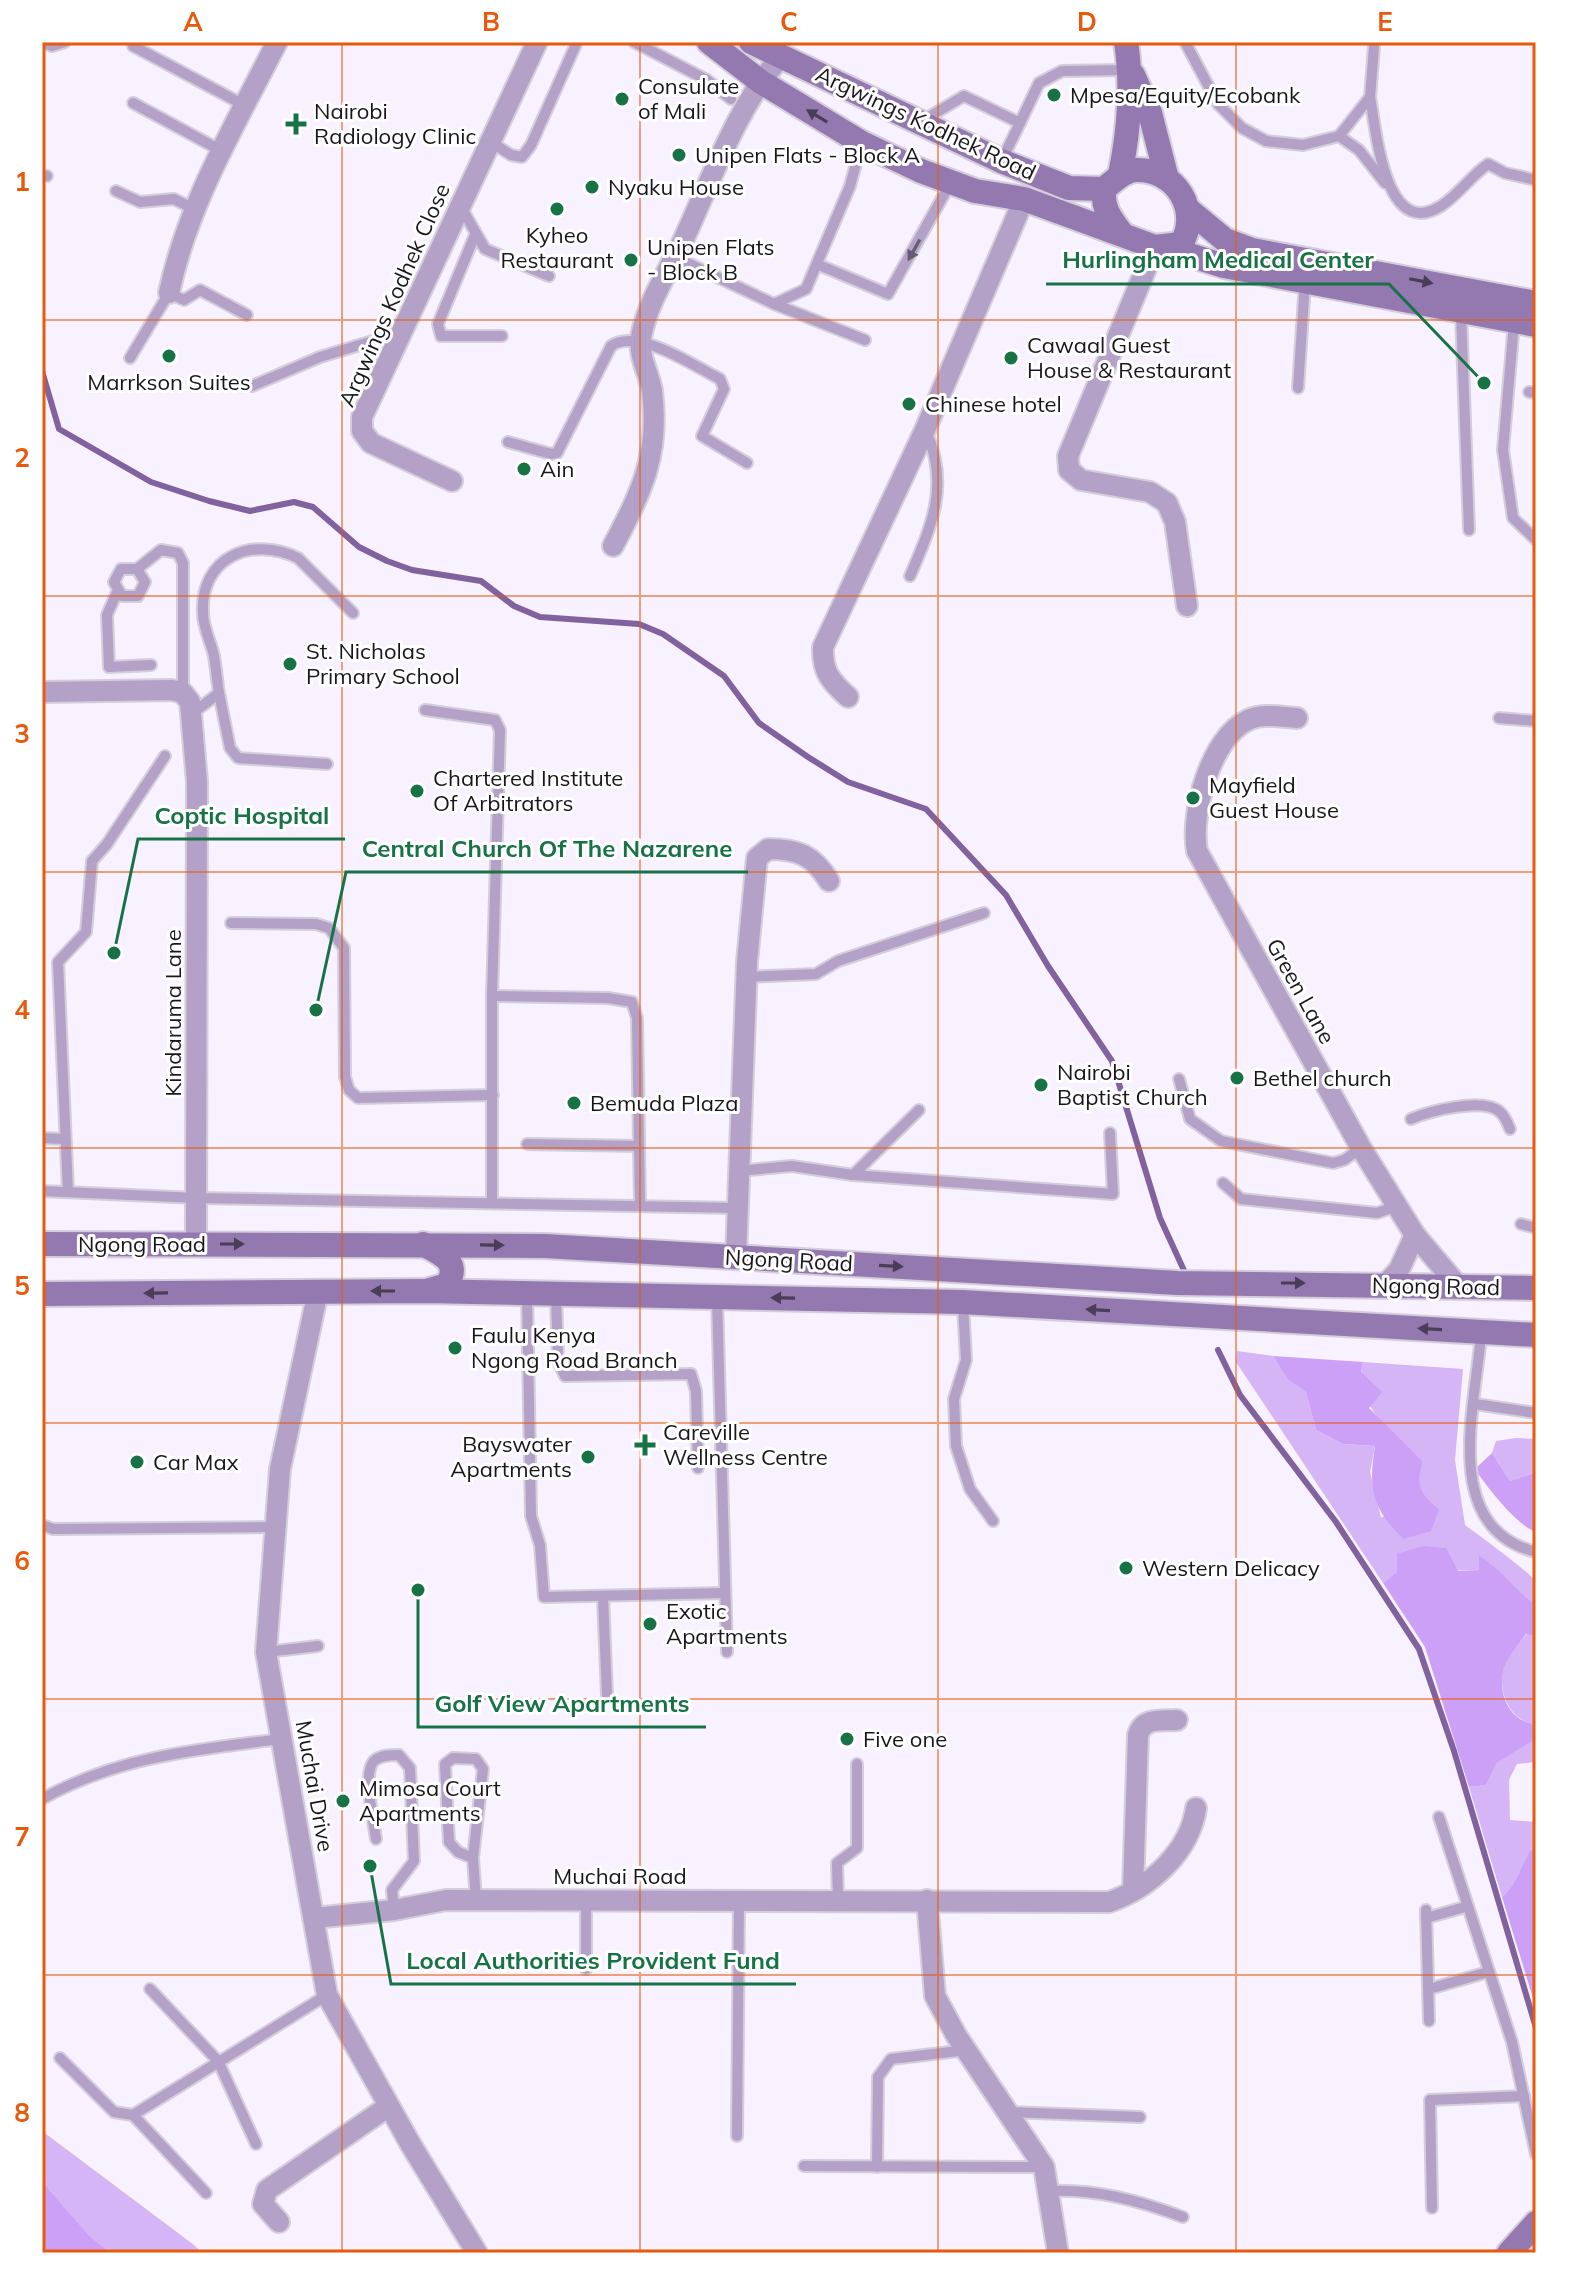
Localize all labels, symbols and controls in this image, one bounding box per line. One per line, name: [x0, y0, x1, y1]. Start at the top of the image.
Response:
text: A: [183, 5, 203, 38]
text: B: [482, 5, 500, 38]
text: C: [780, 5, 798, 38]
text: D: [1077, 5, 1097, 38]
text: E: [1377, 5, 1393, 38]
street label: Argwings Kodhek Road: [811, 60, 1041, 186]
place label: Consulate of Mali: [638, 72, 739, 125]
place label: Mpesa/Equity/Ecobank: [1070, 81, 1301, 109]
marker: Mpesa/Equity/Ecobank: [1045, 86, 1063, 104]
marker: Consulate of Mali: [613, 90, 631, 108]
place label: Nairobi Radiology Clinic: [314, 97, 477, 150]
one-way arrow: [806, 109, 828, 123]
marker: Nairobi Radiology Clinic: [285, 113, 307, 135]
place label: Unipen Flats - Block A: [695, 141, 920, 169]
marker: Unipen Flats - Block A: [670, 146, 688, 164]
text: 1: [14, 165, 30, 198]
place label: Nyaku House: [608, 173, 744, 201]
marker: Nyaku House: [583, 178, 601, 196]
street label: Argwings Kodhek Close: [332, 179, 456, 411]
marker: Kyheo Restaurant: [548, 200, 566, 218]
place label: Kyheo Restaurant: [500, 221, 614, 274]
place label: Unipen Flats - Block B: [647, 233, 774, 286]
callout: Hurlingham Medical Center: [1046, 236, 1389, 284]
one-way arrow: [907, 239, 921, 261]
text: Hurlingham Medical Center: [1062, 244, 1374, 274]
marker: Unipen Flats - Block B: [622, 251, 640, 269]
one-way arrow: [1409, 276, 1434, 288]
place label: Cawaal Guest House & Restaurant: [1027, 331, 1232, 384]
marker: Marrkson Suites: [160, 347, 178, 365]
marker: Cawaal Guest House & Restaurant: [1002, 349, 1020, 367]
place label: Marrkson Suites: [87, 368, 251, 396]
place label: Chinese hotel: [925, 390, 1062, 418]
marker: Chinese hotel: [900, 395, 918, 413]
text: 2: [14, 441, 30, 474]
place label: Ain: [540, 455, 574, 483]
marker: Ain: [515, 460, 533, 478]
place label: St. Nicholas Primary School: [306, 637, 460, 690]
marker: St. Nicholas Primary School: [281, 655, 299, 673]
text: 3: [14, 717, 30, 750]
place label: Chartered Institute Of Arbitrators: [433, 764, 623, 817]
place label: Mayfield Guest House: [1209, 771, 1339, 824]
marker: Chartered Institute Of Arbitrators: [408, 782, 426, 800]
marker: Mayfield Guest House: [1184, 789, 1202, 807]
callout: Coptic Hospital: [138, 791, 345, 839]
text: Coptic Hospital: [155, 800, 329, 830]
callout: Central Church Of The Nazarene: [346, 824, 748, 872]
text: Central Church Of The Nazarene: [362, 833, 732, 863]
street label: Kindaruma Lane: [159, 929, 187, 1097]
street label: Green Lane: [1261, 933, 1341, 1049]
text: 4: [14, 993, 30, 1026]
place label: Nairobi Baptist Church: [1057, 1058, 1208, 1111]
place label: Bethel church: [1253, 1064, 1392, 1092]
marker: Bethel church: [1228, 1069, 1246, 1087]
marker: Nairobi Baptist Church: [1032, 1076, 1050, 1094]
place label: Bemuda Plaza: [590, 1089, 738, 1117]
marker: Bemuda Plaza: [565, 1094, 583, 1112]
street label: Ngong Road: [78, 1230, 206, 1258]
one-way arrow: [220, 1238, 245, 1250]
one-way arrow: [480, 1238, 505, 1251]
street label: Ngong Road: [724, 1243, 854, 1277]
one-way arrow: [879, 1260, 904, 1273]
text: 5: [14, 1269, 30, 1302]
street label: Ngong Road: [1372, 1271, 1500, 1301]
one-way arrow: [1281, 1277, 1306, 1289]
one-way arrow: [370, 1285, 395, 1297]
one-way arrow: [143, 1286, 168, 1299]
one-way arrow: [770, 1291, 795, 1304]
one-way arrow: [1085, 1303, 1110, 1316]
place label: Faulu Kenya Ngong Road Branch: [471, 1321, 678, 1374]
one-way arrow: [1417, 1322, 1442, 1335]
marker: Faulu Kenya Ngong Road Branch: [446, 1339, 464, 1357]
place label: Careville Wellness Centre: [663, 1418, 828, 1471]
place label: Bayswater Apartments: [450, 1430, 572, 1483]
marker: Careville Wellness Centre: [634, 1434, 656, 1456]
place label: Car Max: [153, 1448, 239, 1476]
marker: Bayswater Apartments: [579, 1448, 597, 1466]
marker: Car Max: [128, 1453, 146, 1471]
text: 6: [14, 1544, 30, 1577]
place label: Western Delicacy: [1142, 1554, 1320, 1582]
marker: Western Delicacy: [1117, 1559, 1135, 1577]
place label: Exotic Apartments: [666, 1597, 788, 1650]
marker: Exotic Apartments: [641, 1615, 659, 1633]
callout: Golf View Apartments: [418, 1679, 706, 1727]
text: Golf View Apartments: [434, 1688, 690, 1718]
street label: Muchai Drive: [290, 1718, 340, 1854]
place label: Five one: [863, 1725, 947, 1753]
marker: Five one: [838, 1730, 856, 1748]
place label: Mimosa Court Apartments: [359, 1774, 501, 1827]
marker: Mimosa Court Apartments: [334, 1792, 352, 1810]
text: 7: [14, 1820, 30, 1853]
street label: Muchai Road: [553, 1862, 687, 1890]
callout: Local Authorities Provident Fund: [391, 1936, 796, 1984]
text: Local Authorities Provident Fund: [406, 1945, 780, 1975]
text: 8: [14, 2096, 30, 2129]

